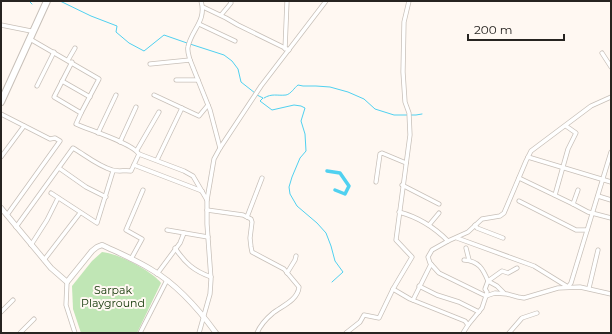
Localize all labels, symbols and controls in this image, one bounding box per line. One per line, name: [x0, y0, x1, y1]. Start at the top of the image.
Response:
scale bar: [468, 16, 564, 42]
text: 200 m: [474, 22, 513, 37]
park label: Sarpak Playground: [81, 283, 145, 310]

